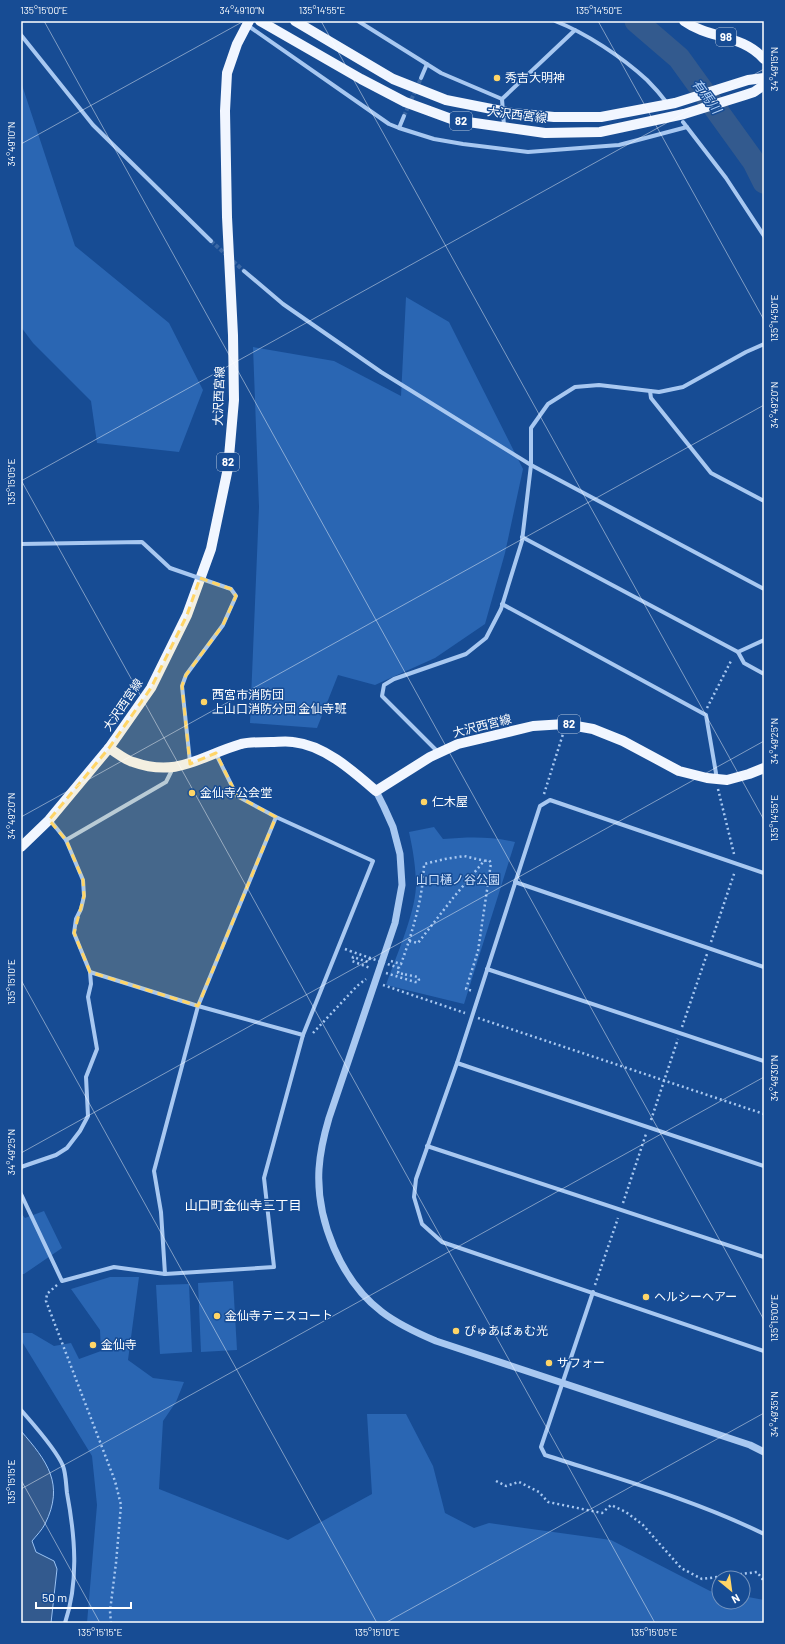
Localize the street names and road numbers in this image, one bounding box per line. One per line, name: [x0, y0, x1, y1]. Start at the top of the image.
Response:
road number: 98: [716, 28, 736, 46]
street label: 大沢西宮線: [486, 103, 548, 125]
road number: 82: [450, 112, 472, 130]
street label: 大沢西宮線: [210, 366, 226, 426]
road number: 82: [217, 453, 239, 471]
street label: 大沢西宮線: [100, 676, 145, 733]
street label: 大沢西宮線: [451, 711, 513, 739]
road number: 82: [558, 715, 580, 733]

